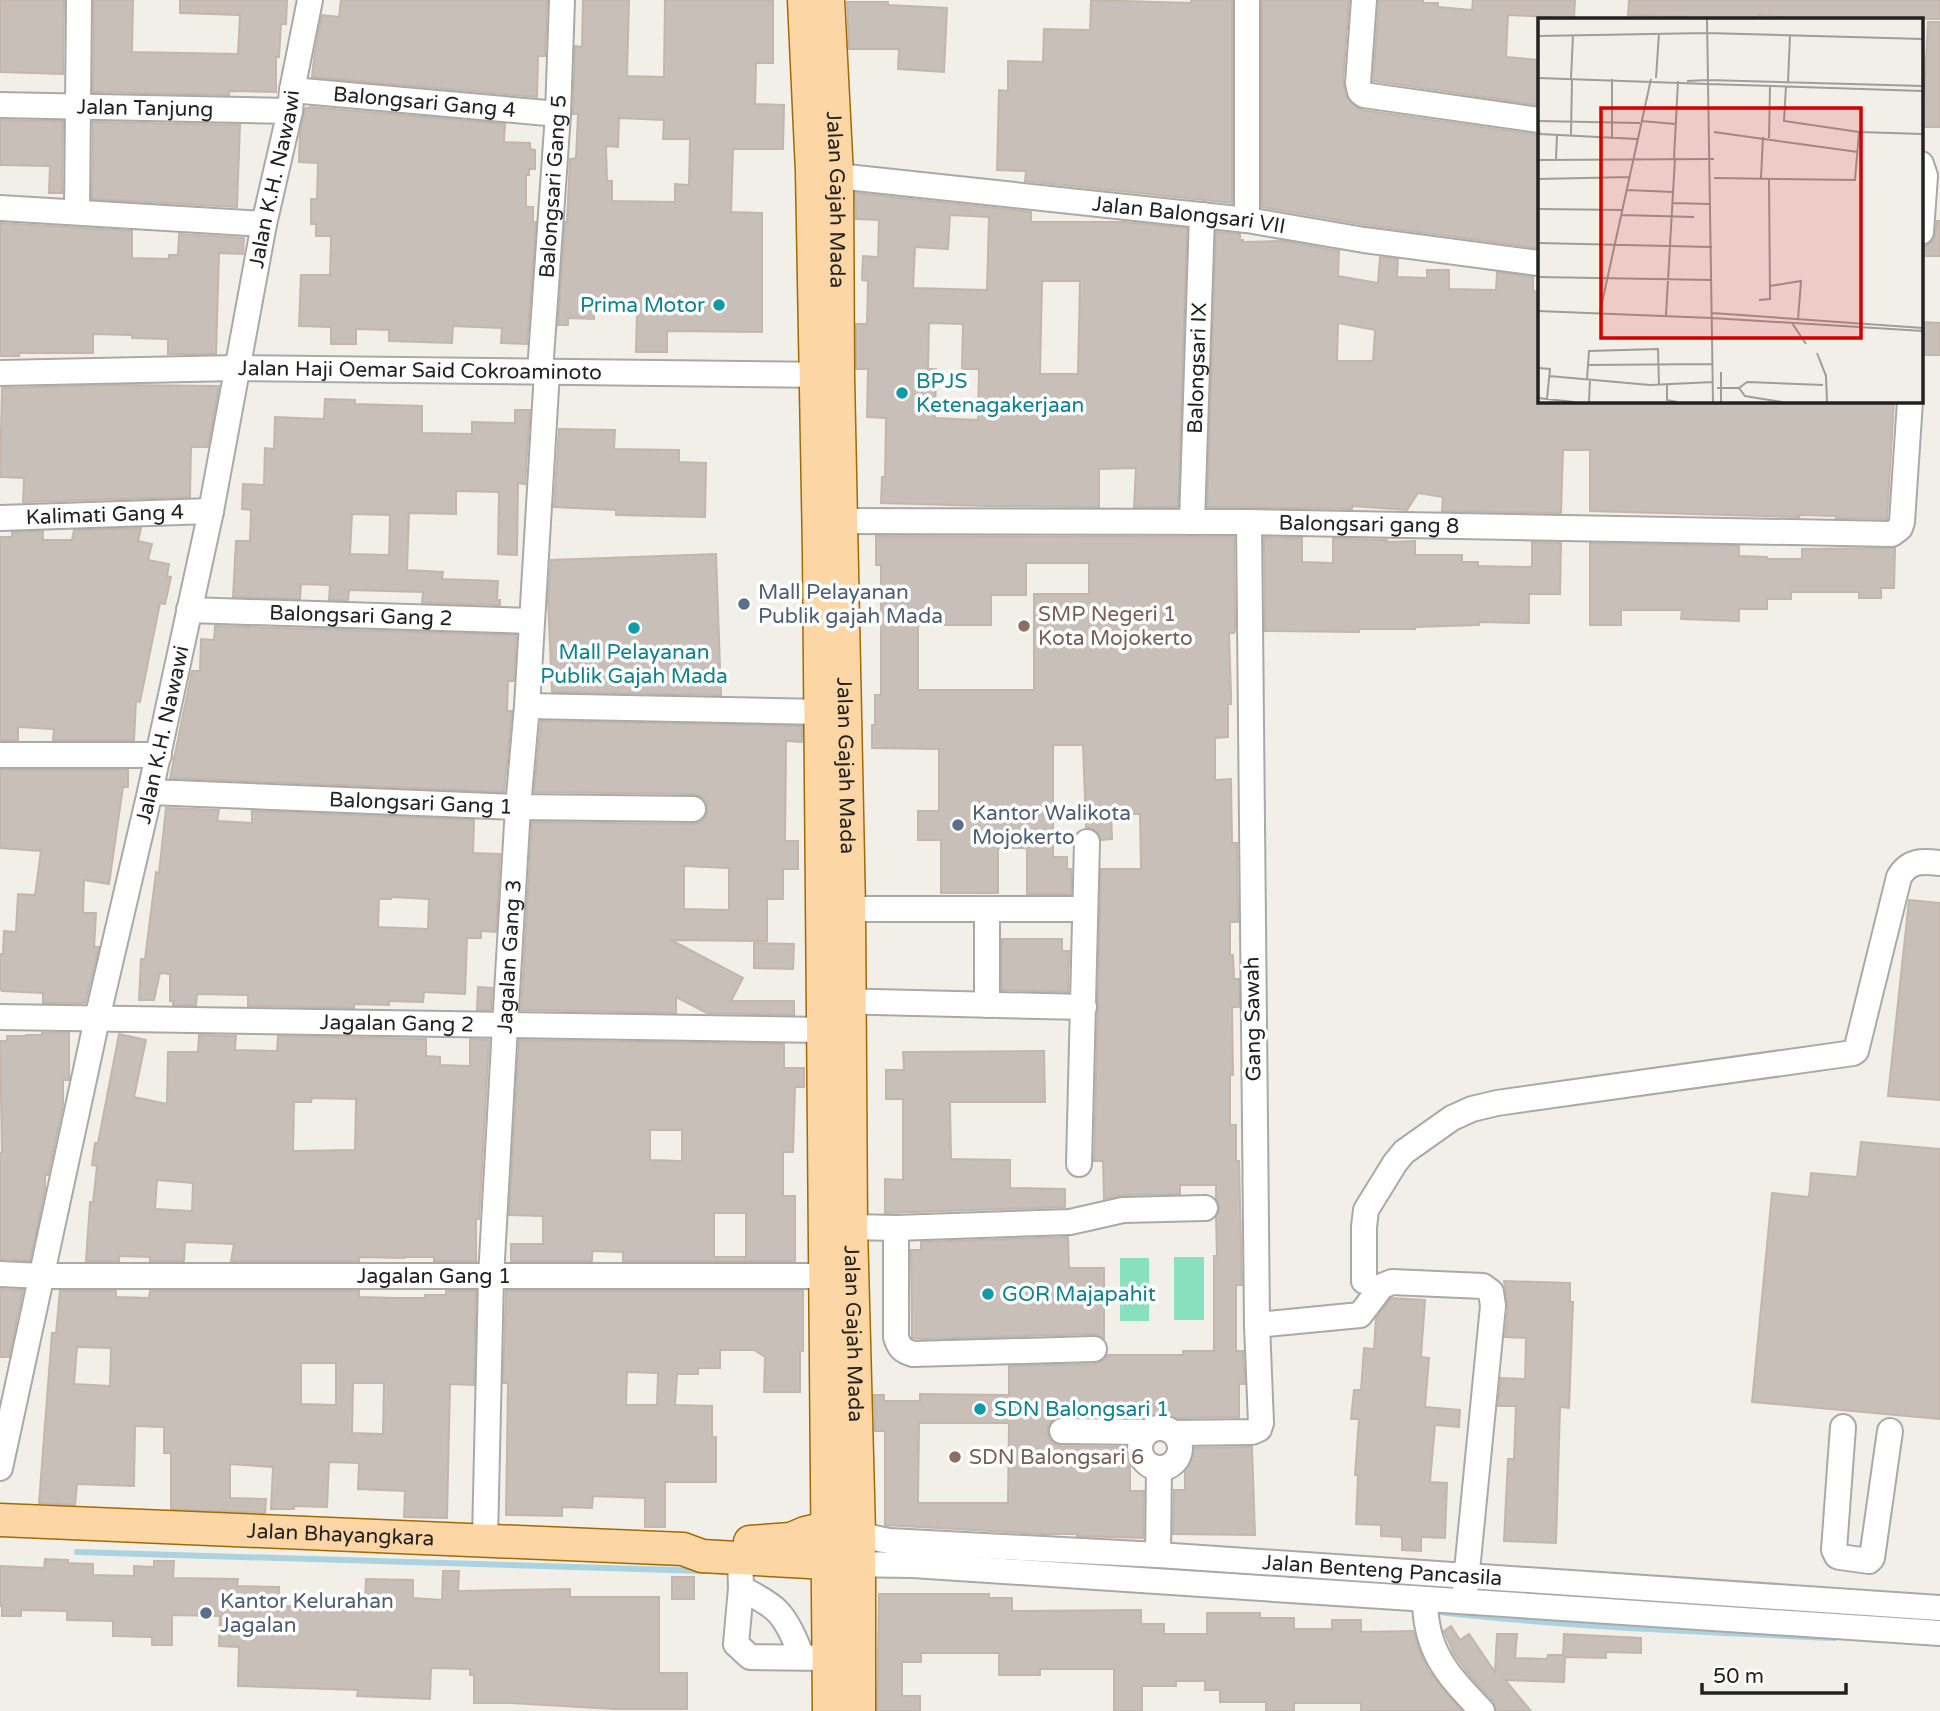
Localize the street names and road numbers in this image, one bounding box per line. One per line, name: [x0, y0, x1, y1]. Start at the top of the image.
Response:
street label: Balongsari Gang 4: [332, 81, 517, 123]
street label: Jalan K.H. Nawawi: [244, 89, 304, 270]
street label: Jalan Tanjung: [76, 94, 214, 122]
street label: Balongsari Gang 5: [534, 94, 571, 279]
street label: Jalan Gajah Mada: [821, 111, 850, 288]
street label: Jalan Balongsari VII: [1091, 191, 1287, 239]
street label: Balongsari IX: [1182, 302, 1212, 434]
street label: Jalan Haji Oemar Said Cokroaminoto: [238, 356, 602, 385]
street label: Kalimati Gang 4: [25, 499, 185, 530]
street label: Balongsari gang 8: [1278, 510, 1460, 538]
street label: Balongsari Gang 2: [269, 600, 453, 631]
street label: Jalan K.H. Nawawi: [130, 643, 194, 826]
street label: Jalan Gajah Mada: [832, 677, 860, 855]
street label: Balongsari Gang 1: [329, 787, 513, 819]
street label: Jagalan Gang 3: [492, 879, 526, 1034]
street label: Gang Sawah: [1239, 956, 1267, 1082]
street label: Jagalan Gang 2: [320, 1010, 474, 1037]
street label: Jalan Gajah Mada: [839, 1245, 869, 1423]
street label: Jagalan Gang 1: [357, 1264, 511, 1289]
street label: Jalan Bhayangkara: [246, 1518, 435, 1551]
street label: Jalan Benteng Pancasila: [1261, 1550, 1503, 1591]

